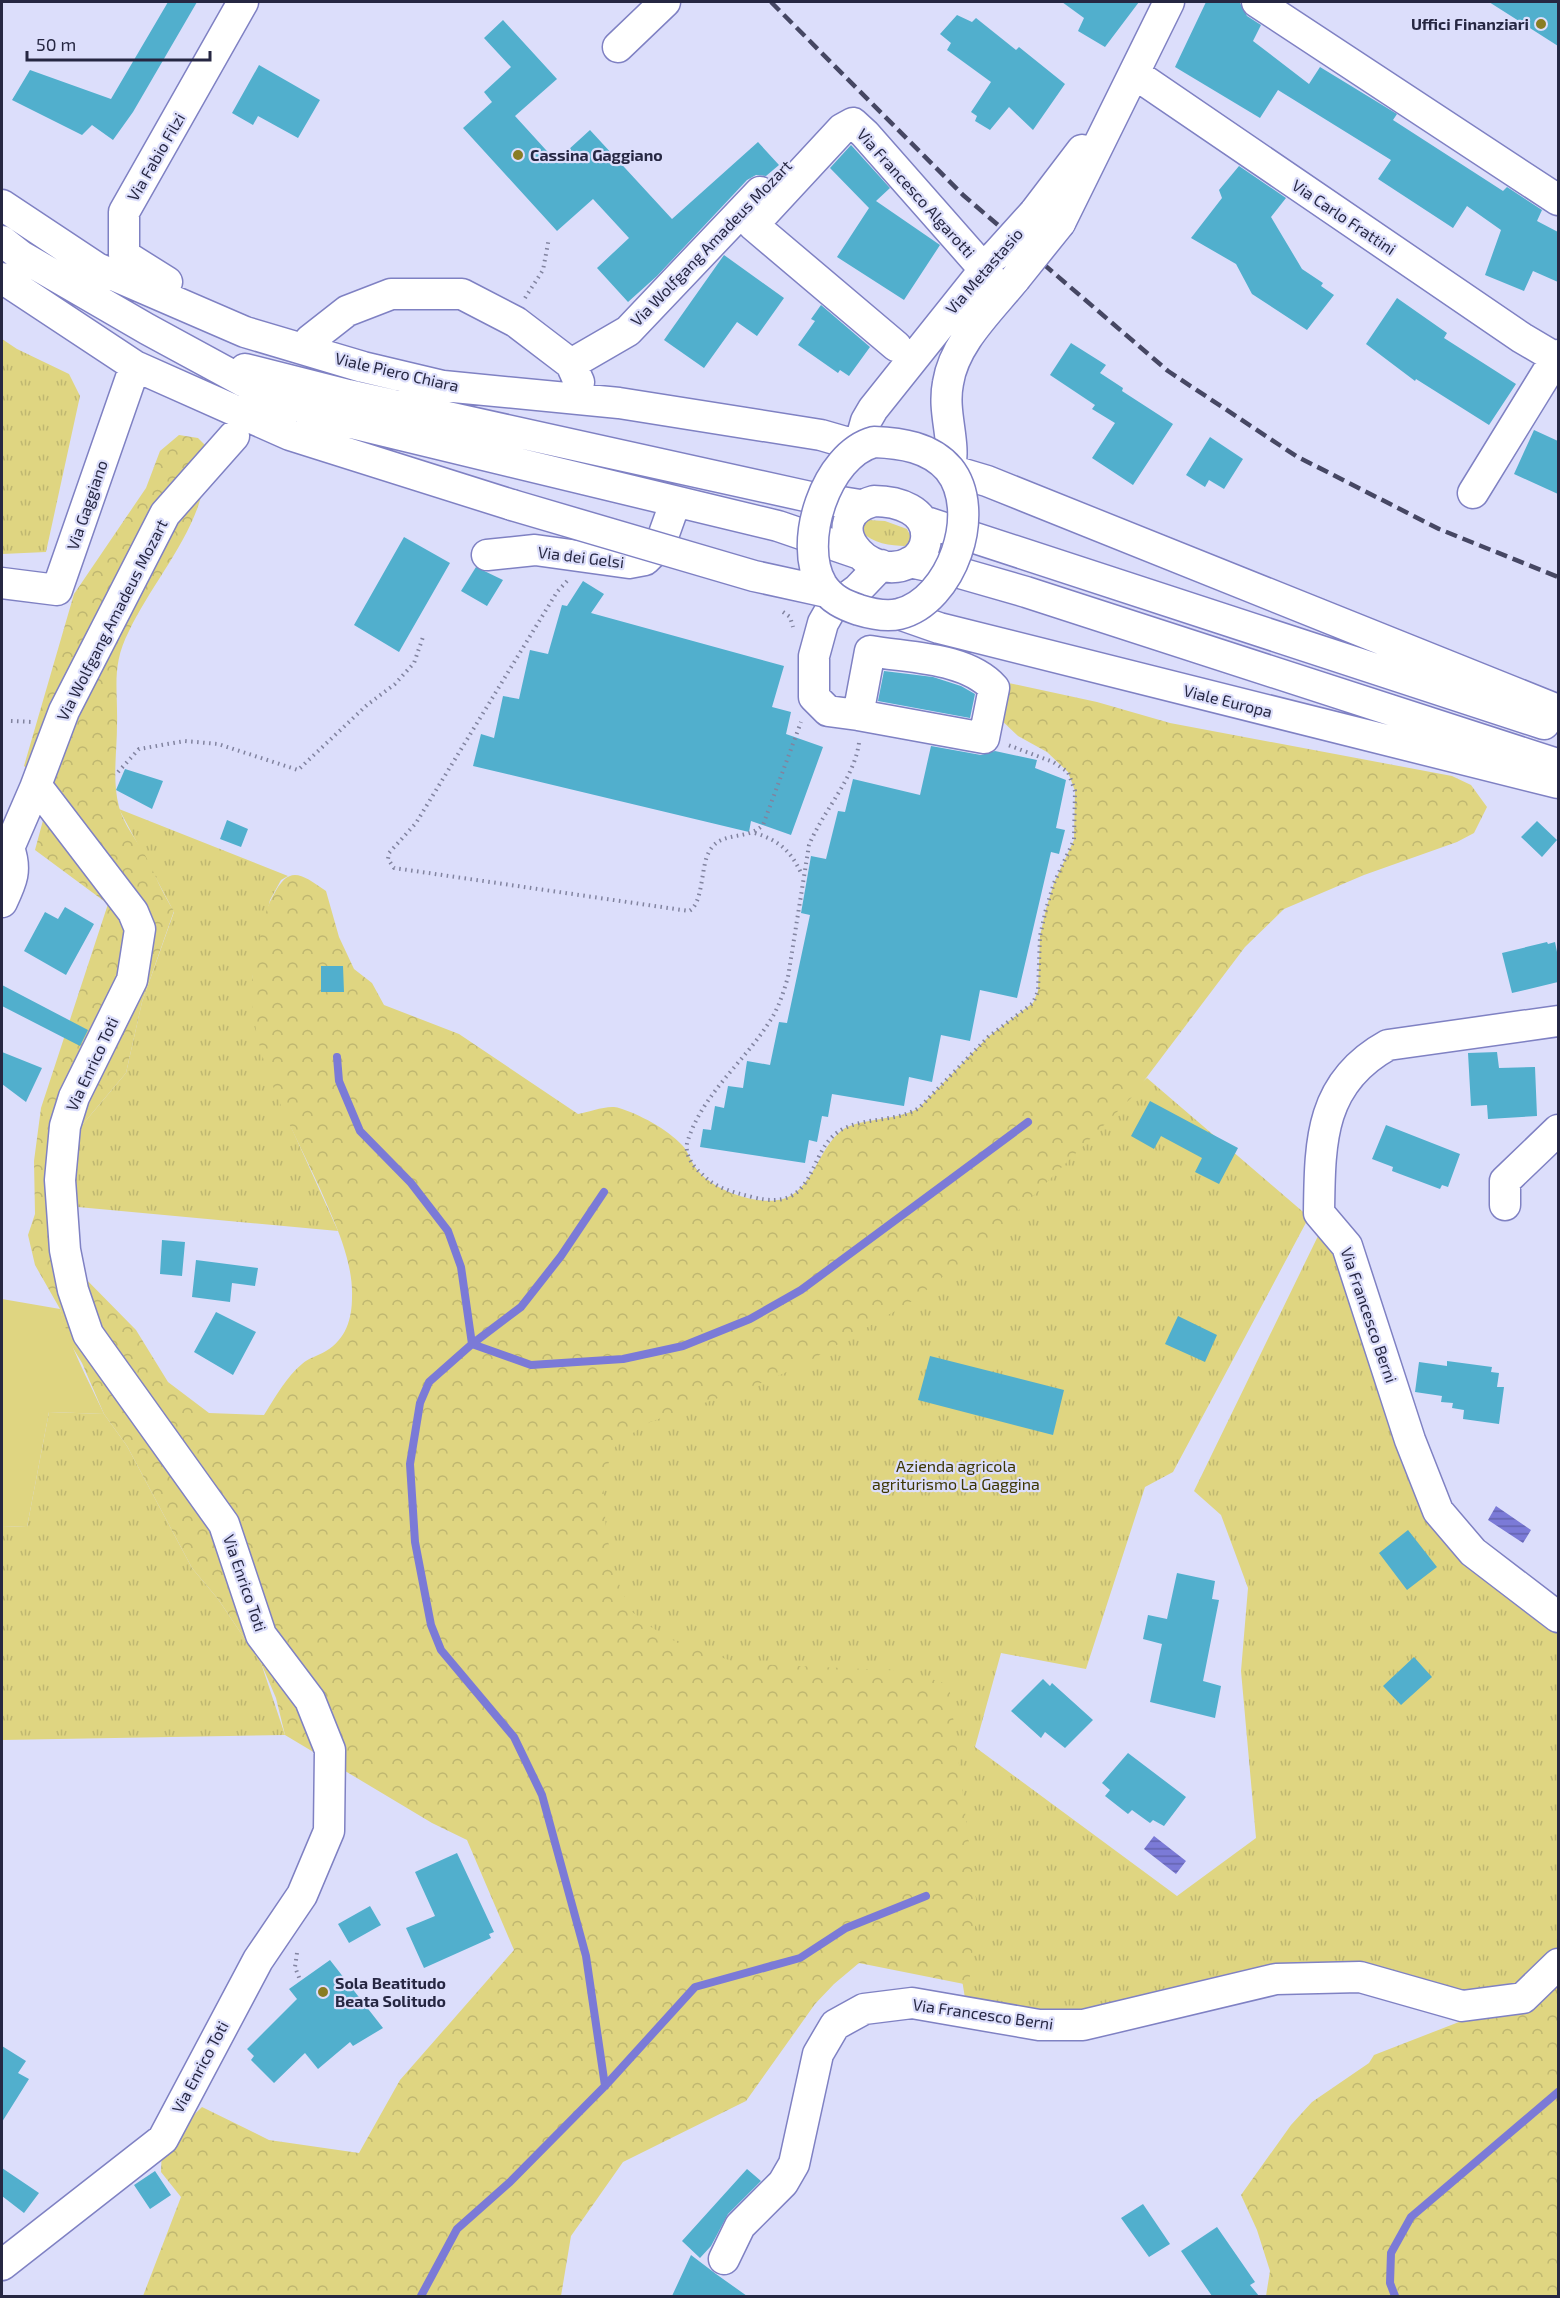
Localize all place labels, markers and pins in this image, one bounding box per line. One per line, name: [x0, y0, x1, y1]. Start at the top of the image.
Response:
place label: Uffici Finanziari: [1411, 14, 1529, 33]
marker: Uffici Finanziari: [1534, 17, 1548, 31]
place label: Cassina Gaggiano: [530, 145, 663, 164]
marker: Cassina Gaggiano: [511, 148, 525, 162]
place label: Sola Beatitudo Beata Solitudo: [335, 1973, 446, 2010]
marker: Sola Beatitudo Beata Solitudo: [316, 1985, 330, 1999]

